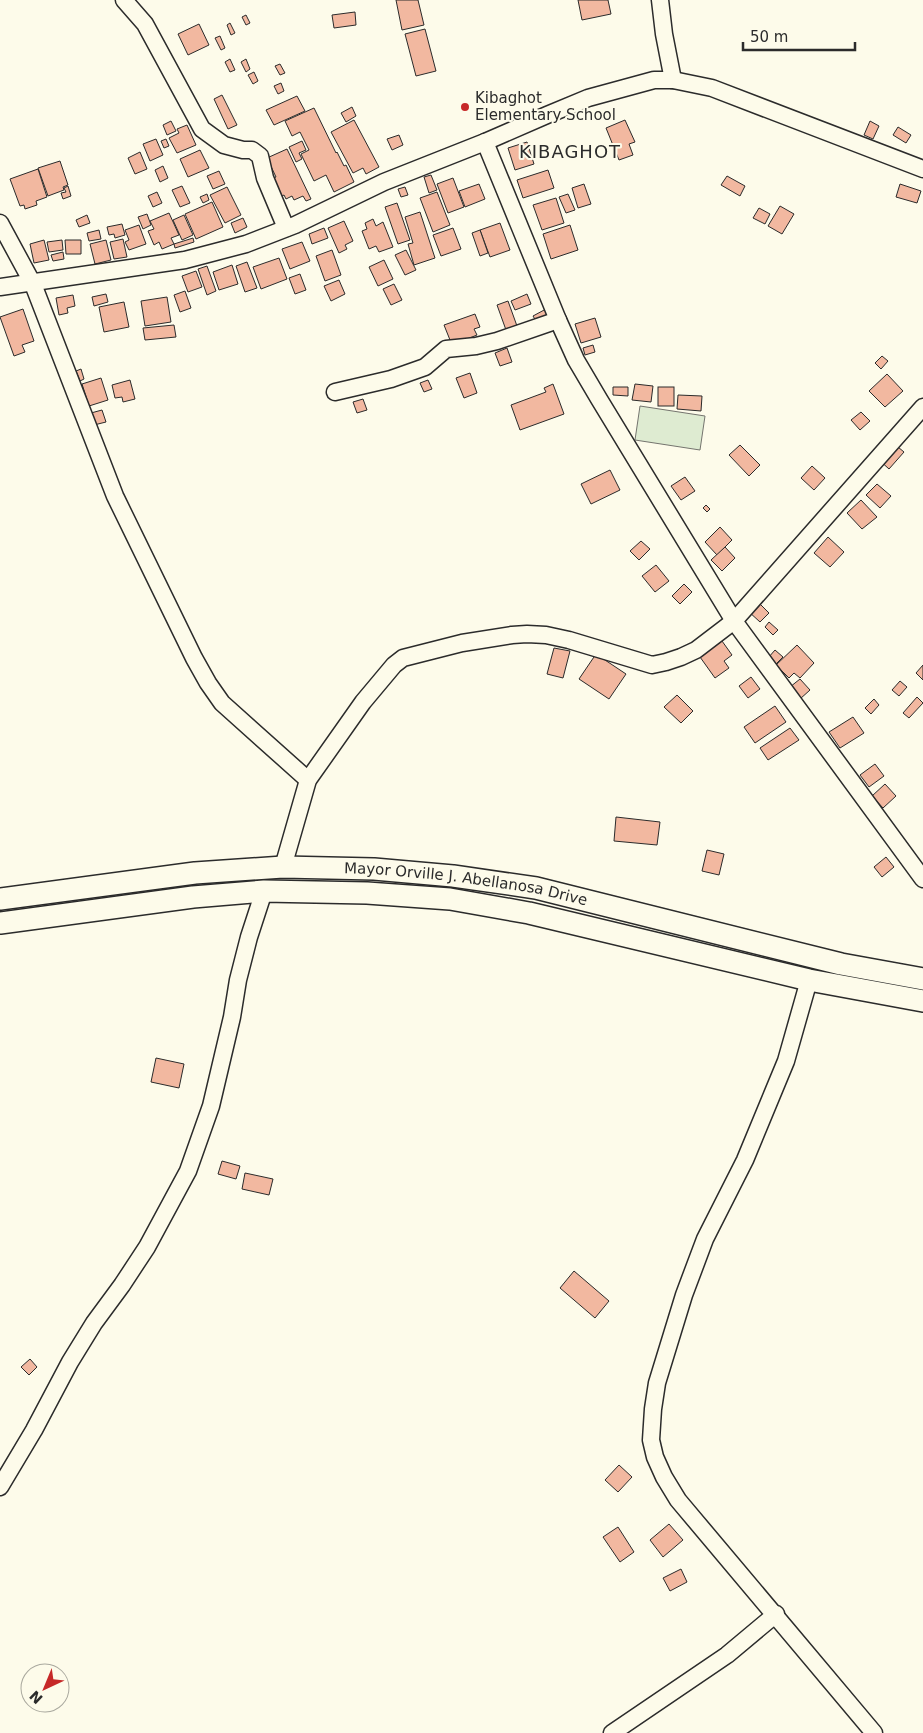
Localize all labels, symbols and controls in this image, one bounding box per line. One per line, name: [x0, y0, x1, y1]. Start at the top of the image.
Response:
scale bar: [743, 20, 856, 52]
text: 50 m: [750, 28, 788, 46]
place label: Kibaghot Elementary School: [475, 89, 616, 124]
marker: Kibaghot Elementary School: [459, 101, 471, 113]
district label: KIBAGHOT: [519, 141, 621, 162]
street label: Mayor Orville J. Abellanosa Drive: [344, 859, 589, 909]
north arrow: [20, 1663, 70, 1713]
text: N: [26, 1688, 46, 1707]

